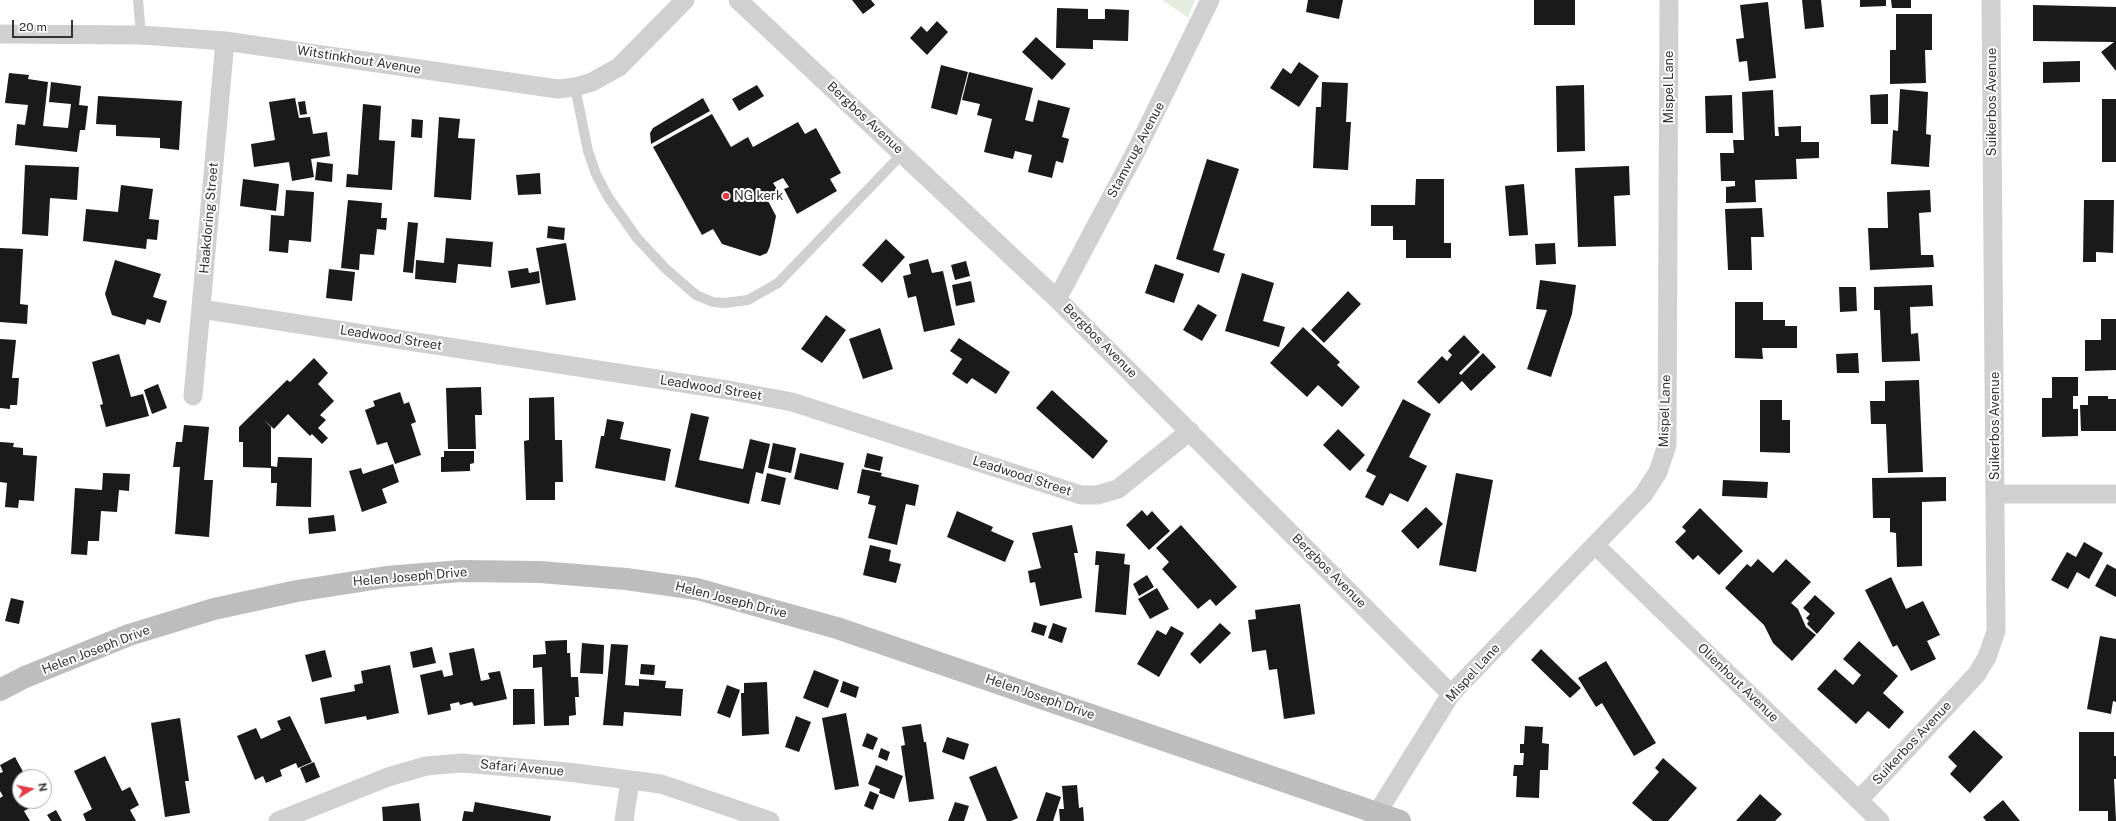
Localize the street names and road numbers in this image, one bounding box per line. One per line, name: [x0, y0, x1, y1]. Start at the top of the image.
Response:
street label: Witstinkhout Avenue: [296, 42, 422, 78]
street label: Suikerbos Avenue: [1984, 48, 2000, 156]
street label: Mispel Lane: [1661, 51, 1677, 123]
street label: Bergbos Avenue: [824, 79, 906, 157]
street label: Stamvrug Avenue: [1104, 99, 1168, 201]
street label: Haakdoring Street: [196, 162, 222, 274]
street label: Bergbos Avenue: [1060, 301, 1140, 381]
street label: Leadwood Street: [339, 322, 443, 354]
street label: Leadwood Street: [659, 372, 763, 404]
street label: Suikerbos Avenue: [1987, 372, 2003, 480]
street label: Mispel Lane: [1656, 374, 1674, 448]
street label: Leadwood Street: [971, 453, 1073, 499]
street label: Bergbos Avenue: [1289, 531, 1369, 611]
street label: Helen Joseph Drive: [352, 564, 468, 590]
street label: Helen Joseph Drive: [673, 579, 789, 621]
street label: Helen Joseph Drive: [40, 622, 152, 678]
street label: Olienhout Avenue: [1694, 640, 1782, 726]
street label: Mispel Lane: [1443, 641, 1503, 705]
street label: Helen Joseph Drive: [983, 671, 1097, 723]
street label: Suikerbos Avenue: [1869, 698, 1955, 788]
street label: Safari Avenue: [479, 757, 565, 779]

